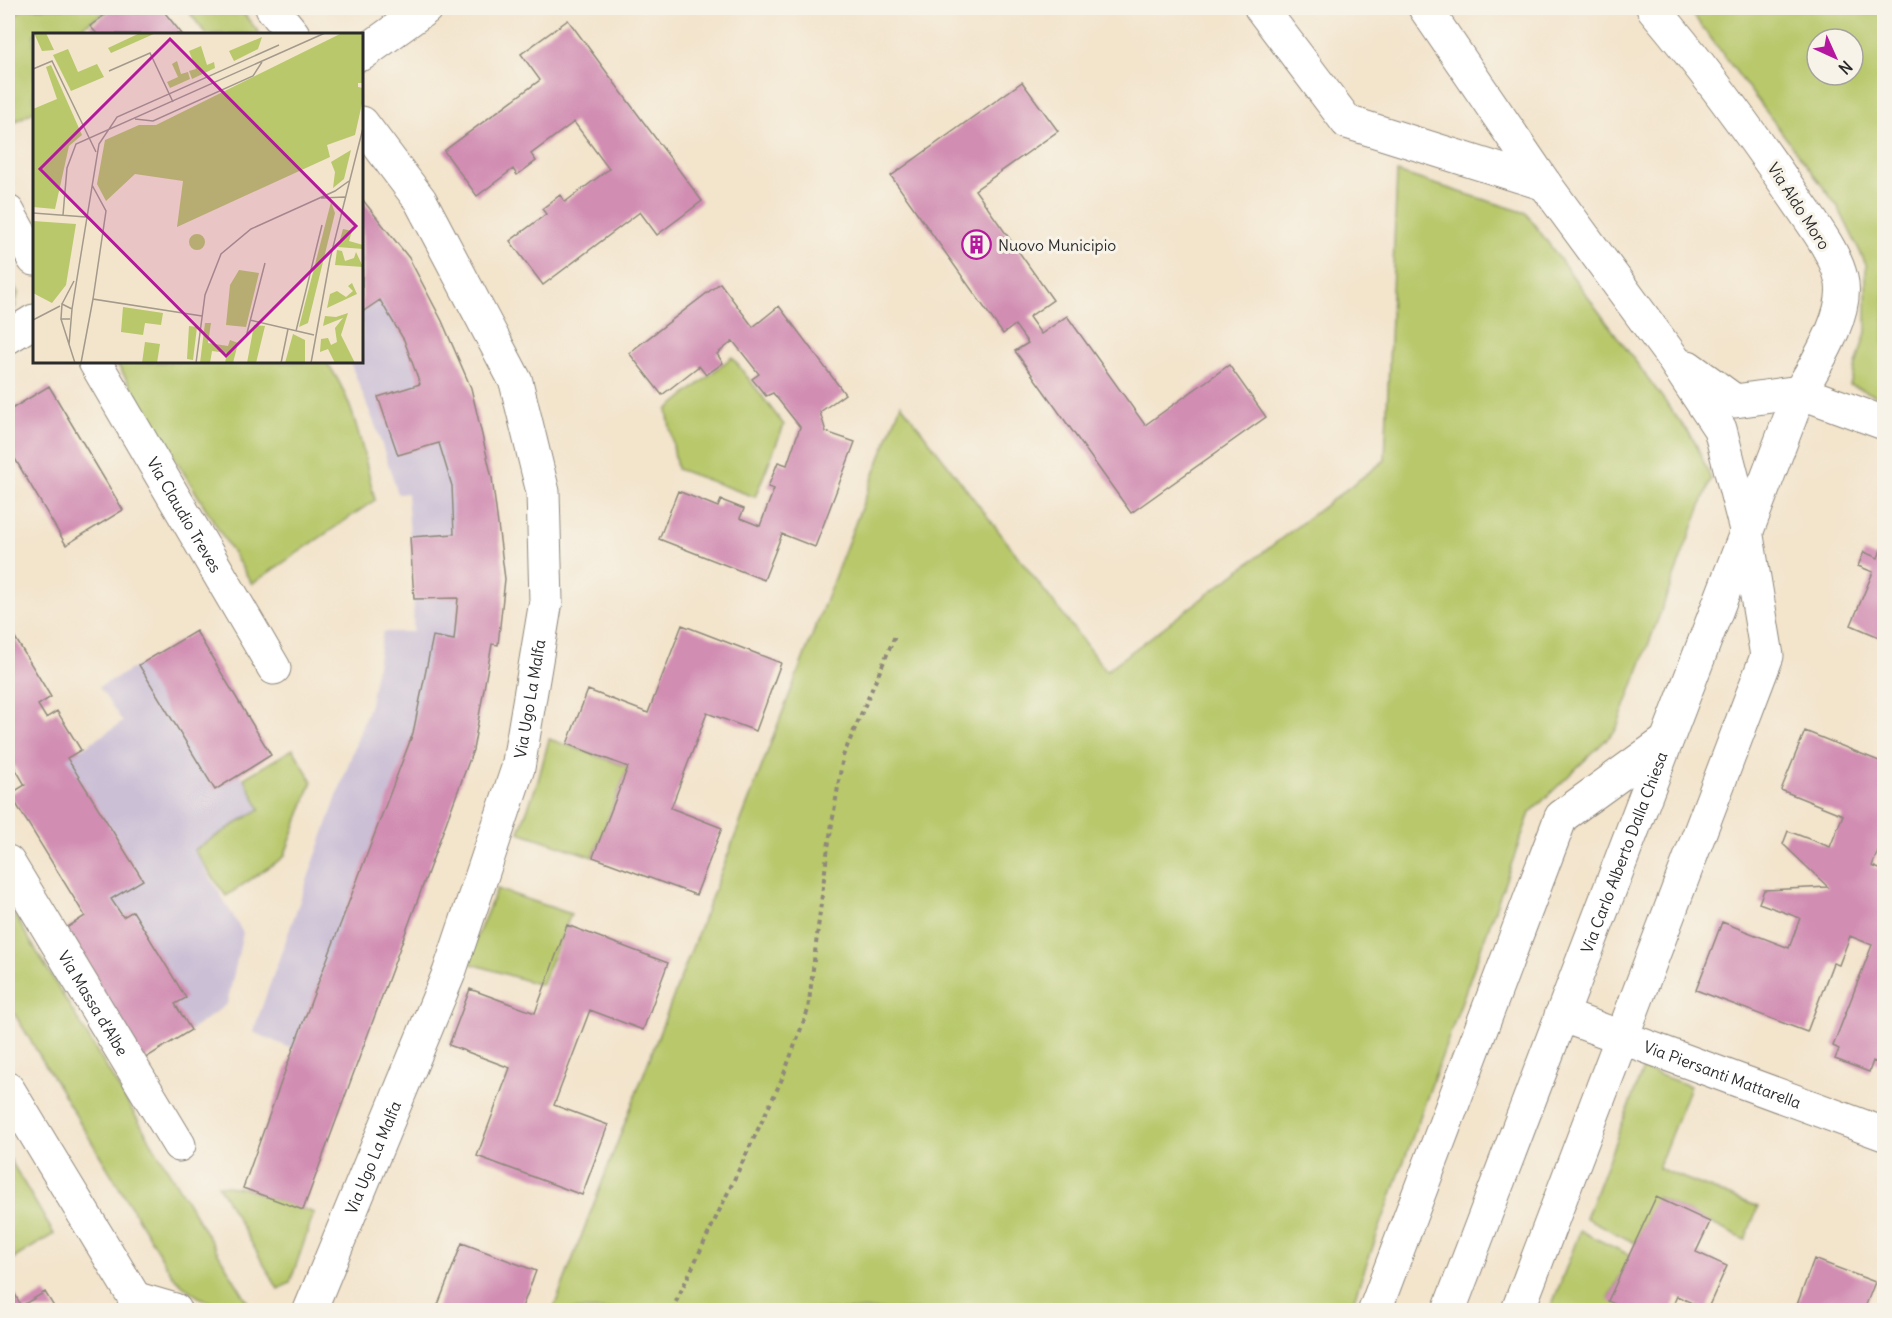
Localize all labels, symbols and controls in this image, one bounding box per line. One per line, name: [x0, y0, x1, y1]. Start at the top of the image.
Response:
north arrow: [1805, 27, 1865, 87]
inset map: [33, 33, 363, 363]
text: N: [1835, 57, 1857, 79]
street label: Via Aldo Moro: [1763, 159, 1835, 253]
building icon: Nuovo Municipio: [961, 229, 993, 261]
place label: Nuovo Municipio: [998, 235, 1116, 255]
street label: Via Claudio Treves: [143, 453, 226, 576]
street label: Via Ugo La Malfa: [510, 638, 549, 760]
street label: Via Carlo Alberto Dalla Chiesa: [1576, 749, 1672, 956]
street label: Via Massa d'Albe: [54, 947, 133, 1059]
street label: Via Piersanti Mattarella: [1641, 1036, 1804, 1113]
street label: Via Ugo La Malfa: [341, 1098, 405, 1217]

